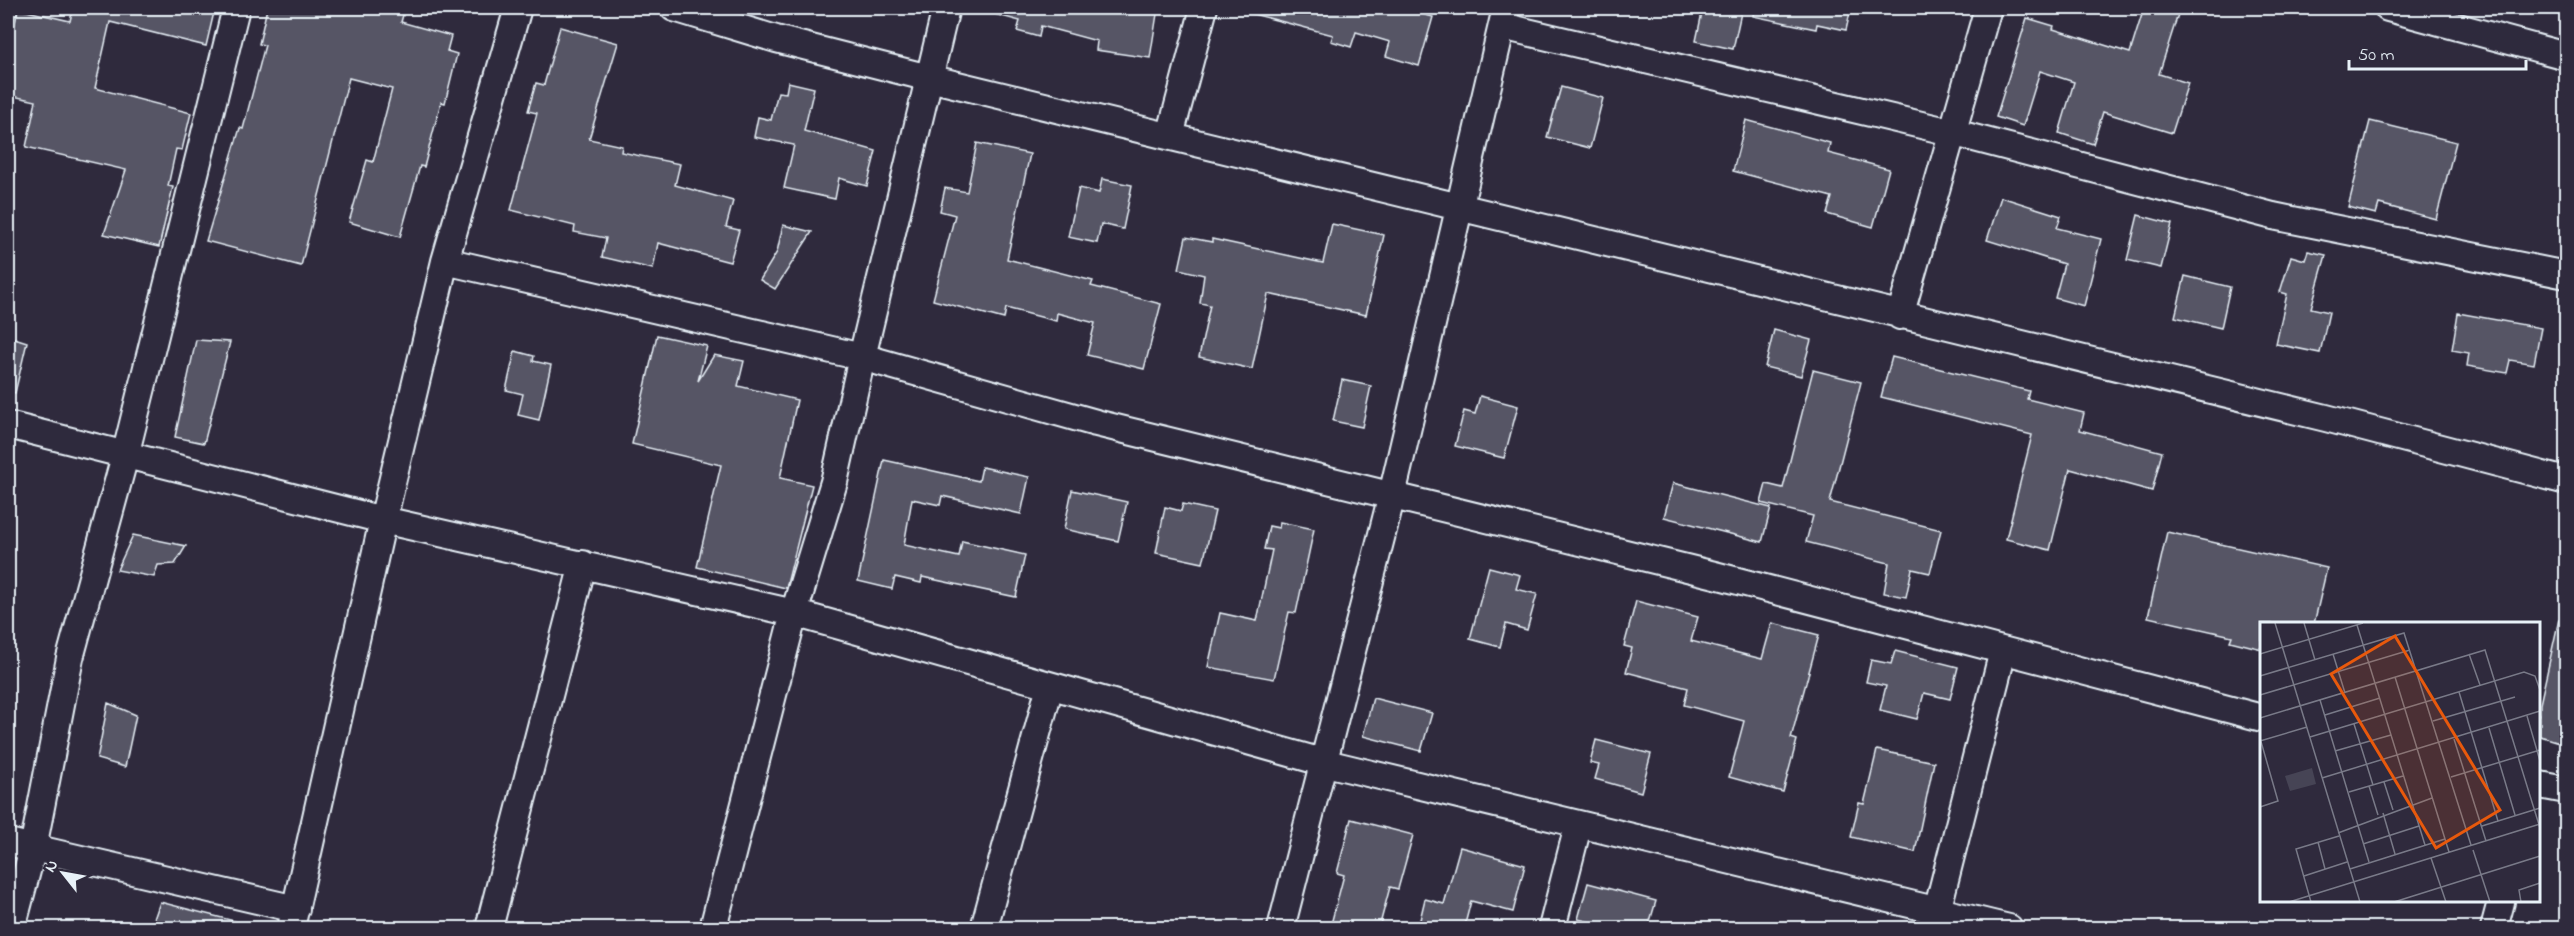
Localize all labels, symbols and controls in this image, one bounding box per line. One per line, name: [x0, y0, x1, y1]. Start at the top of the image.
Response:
scale bar: [2349, 33, 2526, 71]
text: 50 m: [2358, 43, 2395, 69]
inset map: [2260, 622, 2541, 903]
north arrow: [33, 843, 93, 903]
text: N: [39, 855, 65, 877]

